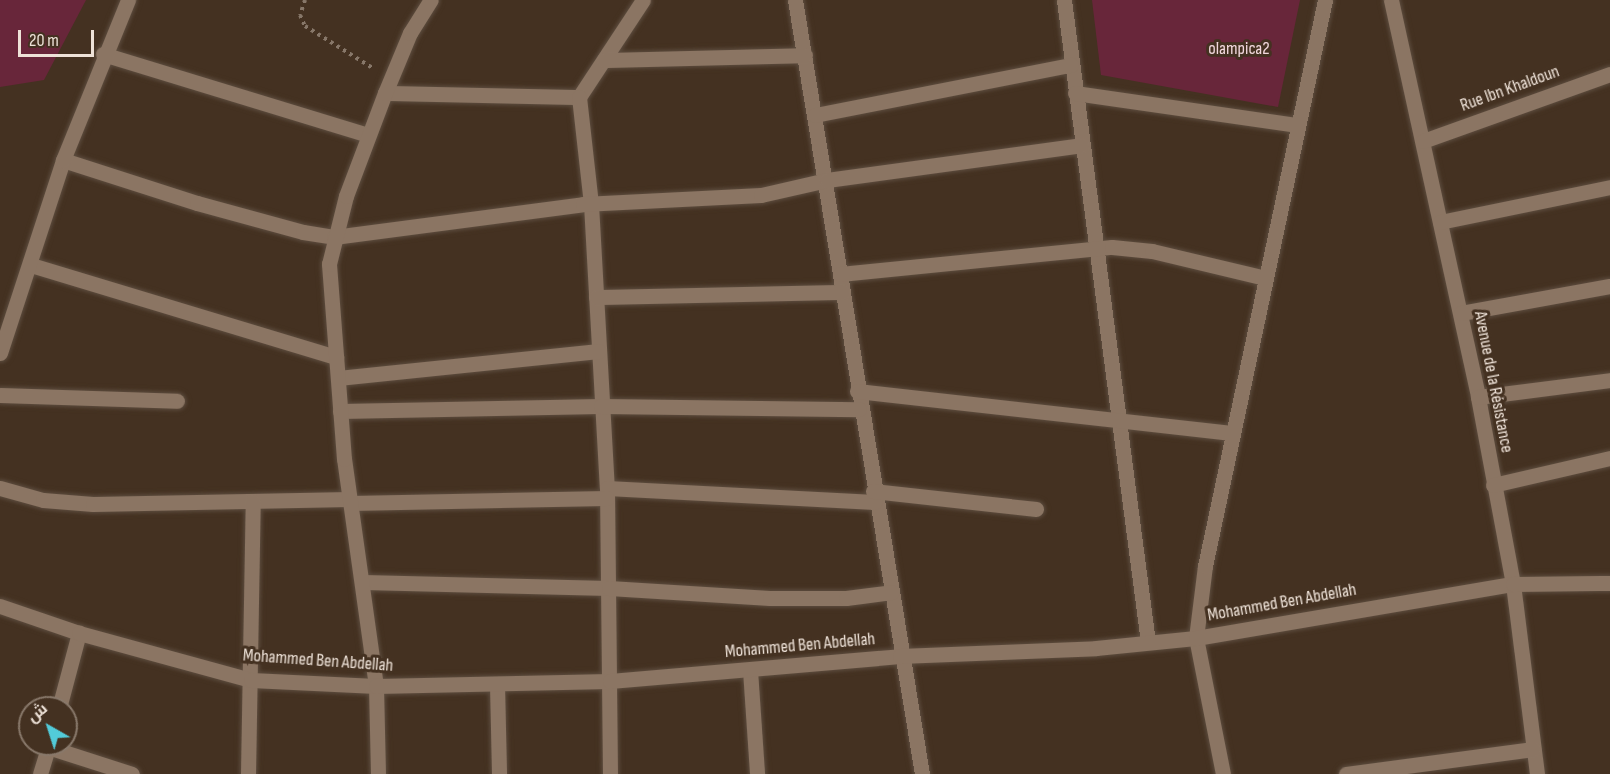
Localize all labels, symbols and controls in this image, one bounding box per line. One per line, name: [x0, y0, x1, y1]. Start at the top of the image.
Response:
scale bar: [21, 18, 98, 56]
text: 20 m: [29, 30, 59, 51]
park label: olampica2: [1208, 38, 1270, 60]
street label: Rue Ibn Khaldoun: [1457, 61, 1563, 117]
street label: Avenue de la Résistance: [1469, 309, 1517, 455]
street label: Mohammed Ben Abdellah: [1206, 579, 1358, 627]
street label: Mohammed Ben Abdellah: [724, 629, 876, 663]
street label: Mohammed Ben Abdellah: [242, 645, 394, 677]
north arrow: [18, 696, 78, 756]
text: ش: [24, 699, 52, 727]

